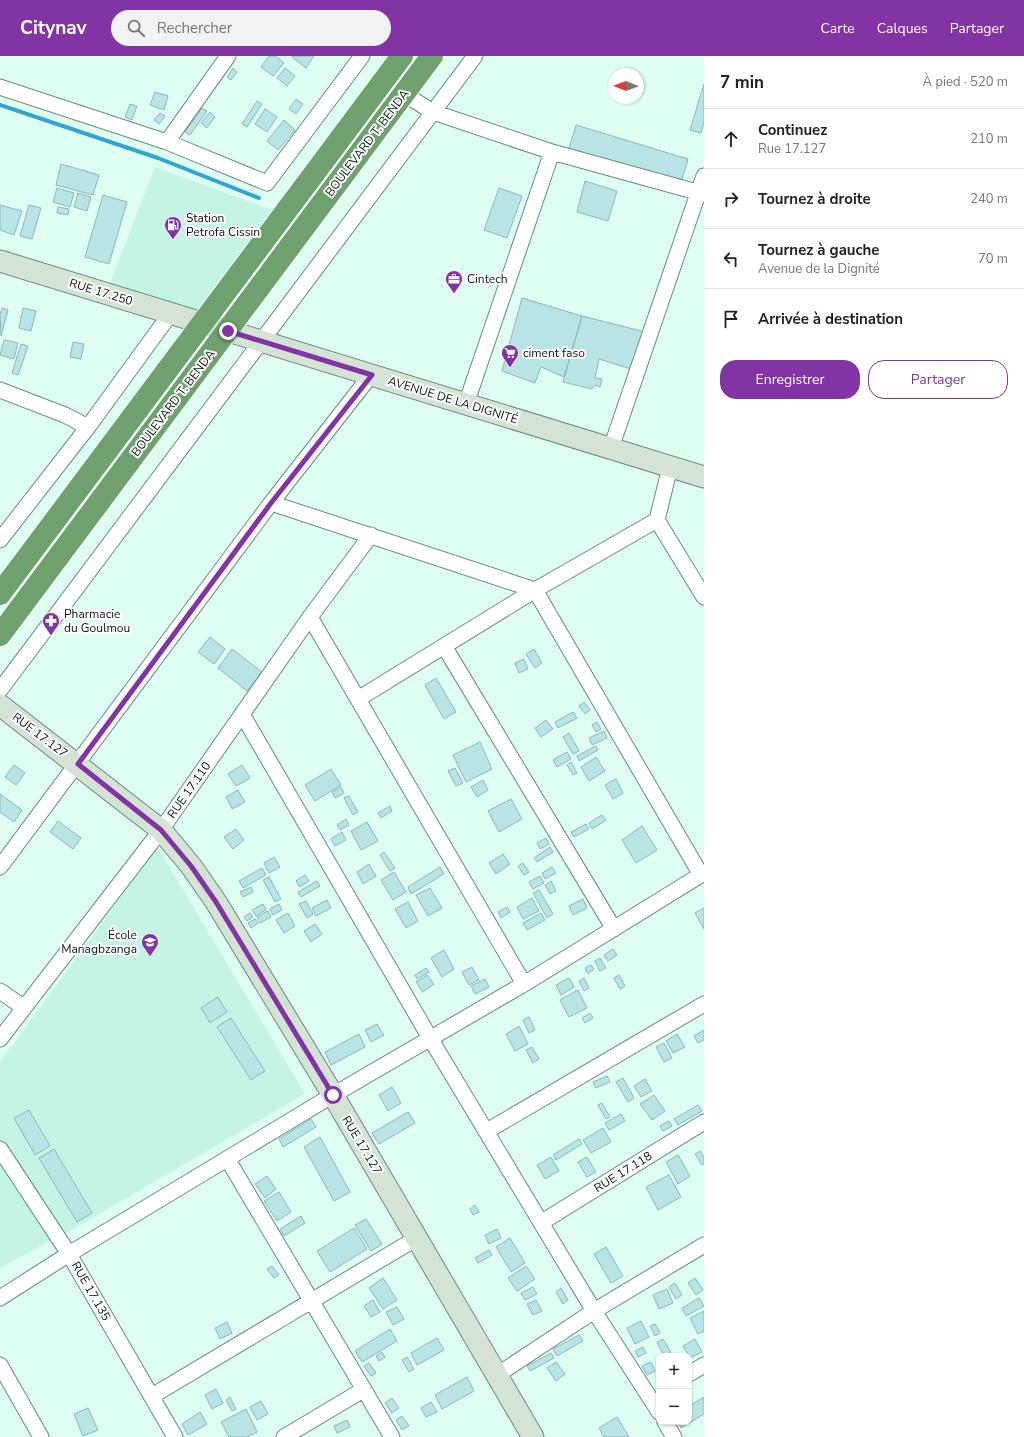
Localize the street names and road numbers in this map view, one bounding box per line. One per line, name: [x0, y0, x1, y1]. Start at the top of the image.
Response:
street label: BOULEVARD T. BENDA: [322, 86, 413, 200]
street label: RUE 17.250: [67, 275, 135, 309]
street label: BOULEVARD T. BENDA: [128, 346, 219, 460]
street label: AVENUE DE LA DIGNITÉ: [386, 373, 520, 427]
street label: RUE 17.127: [9, 709, 71, 761]
street label: RUE 17.110: [164, 759, 214, 821]
street label: RUE 17.127: [338, 1113, 386, 1177]
street label: RUE 17.118: [591, 1148, 655, 1196]
street label: RUE 17.135: [68, 1259, 114, 1323]

